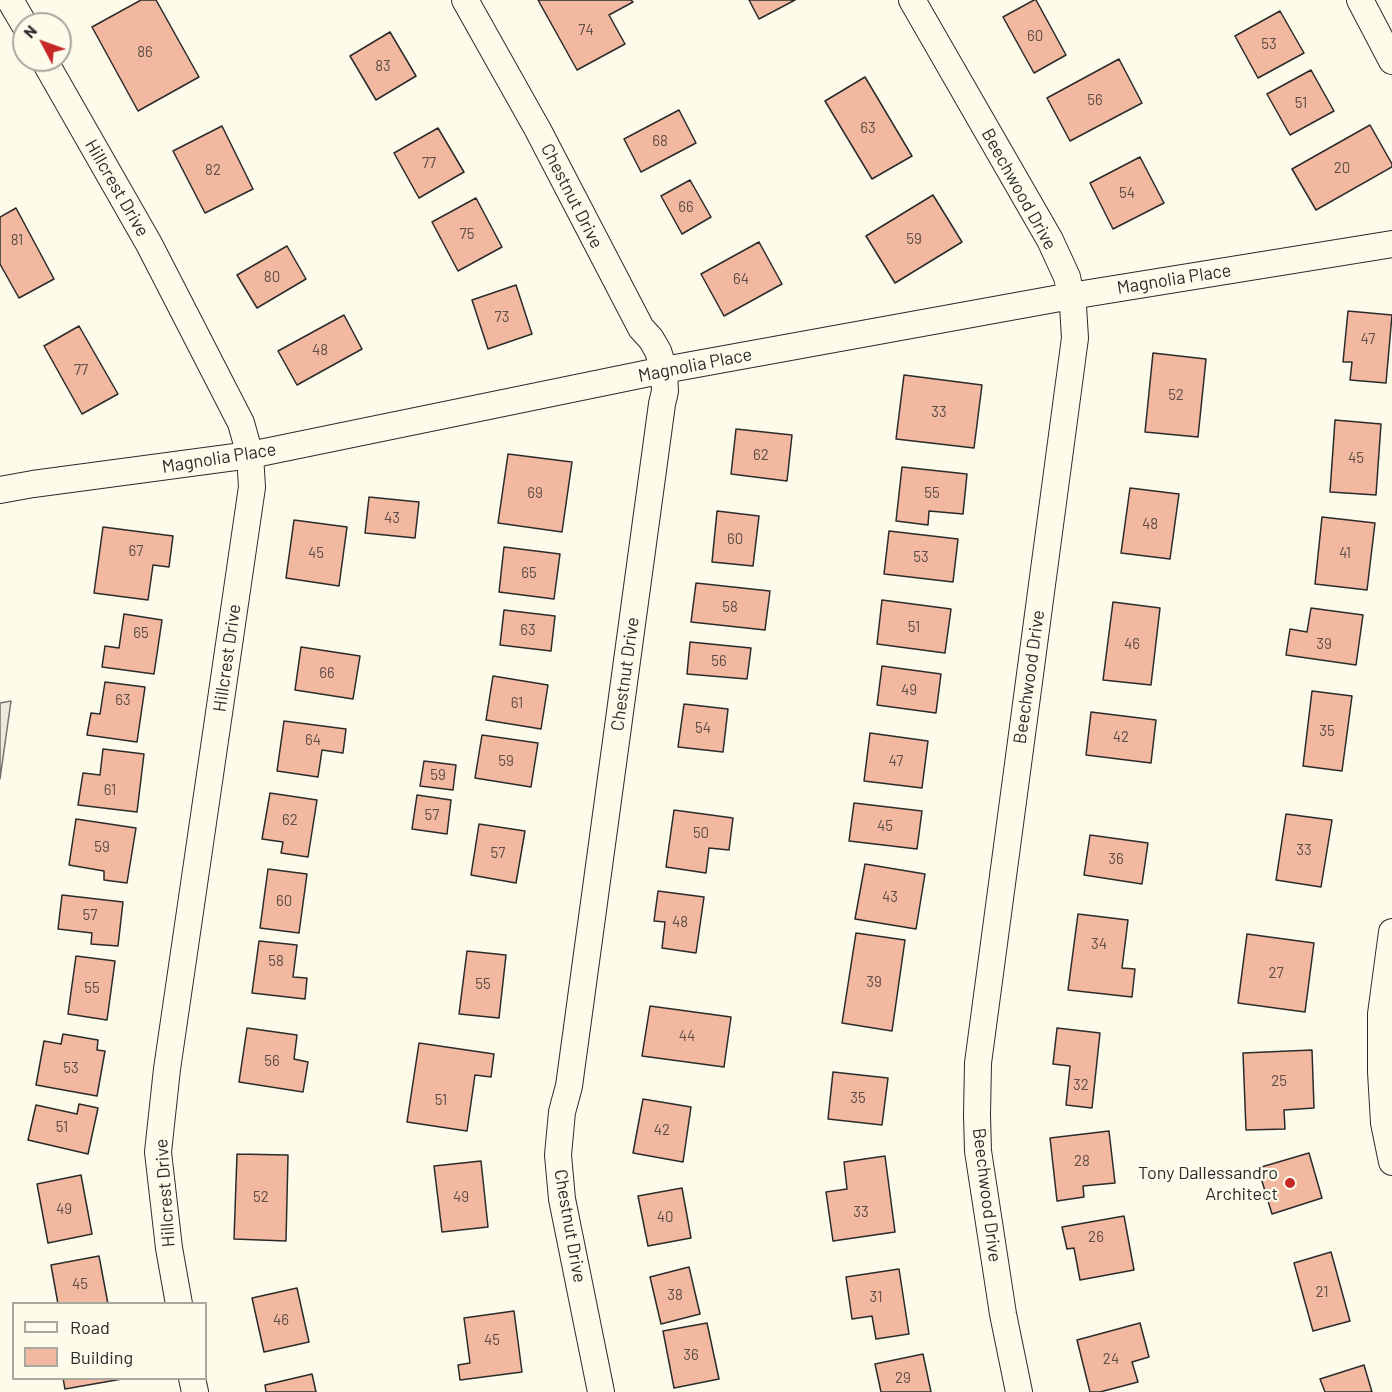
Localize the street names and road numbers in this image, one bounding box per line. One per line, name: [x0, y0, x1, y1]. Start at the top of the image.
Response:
street label: Beechwood Drive: [977, 125, 1061, 253]
street label: Hillcrest Drive: [80, 135, 154, 241]
street label: Chestnut Drive: [536, 140, 608, 252]
street label: Magnolia Place: [1115, 259, 1233, 299]
street label: Magnolia Place: [636, 343, 754, 387]
street label: Magnolia Place: [160, 438, 278, 478]
street label: Hillcrest Drive: [209, 603, 245, 713]
street label: Beechwood Drive: [1009, 609, 1049, 745]
street label: Chestnut Drive: [606, 616, 644, 732]
street label: Beechwood Drive: [968, 1127, 1006, 1263]
street label: Hillcrest Drive: [150, 1138, 180, 1248]
street label: Chestnut Drive: [549, 1168, 591, 1284]

